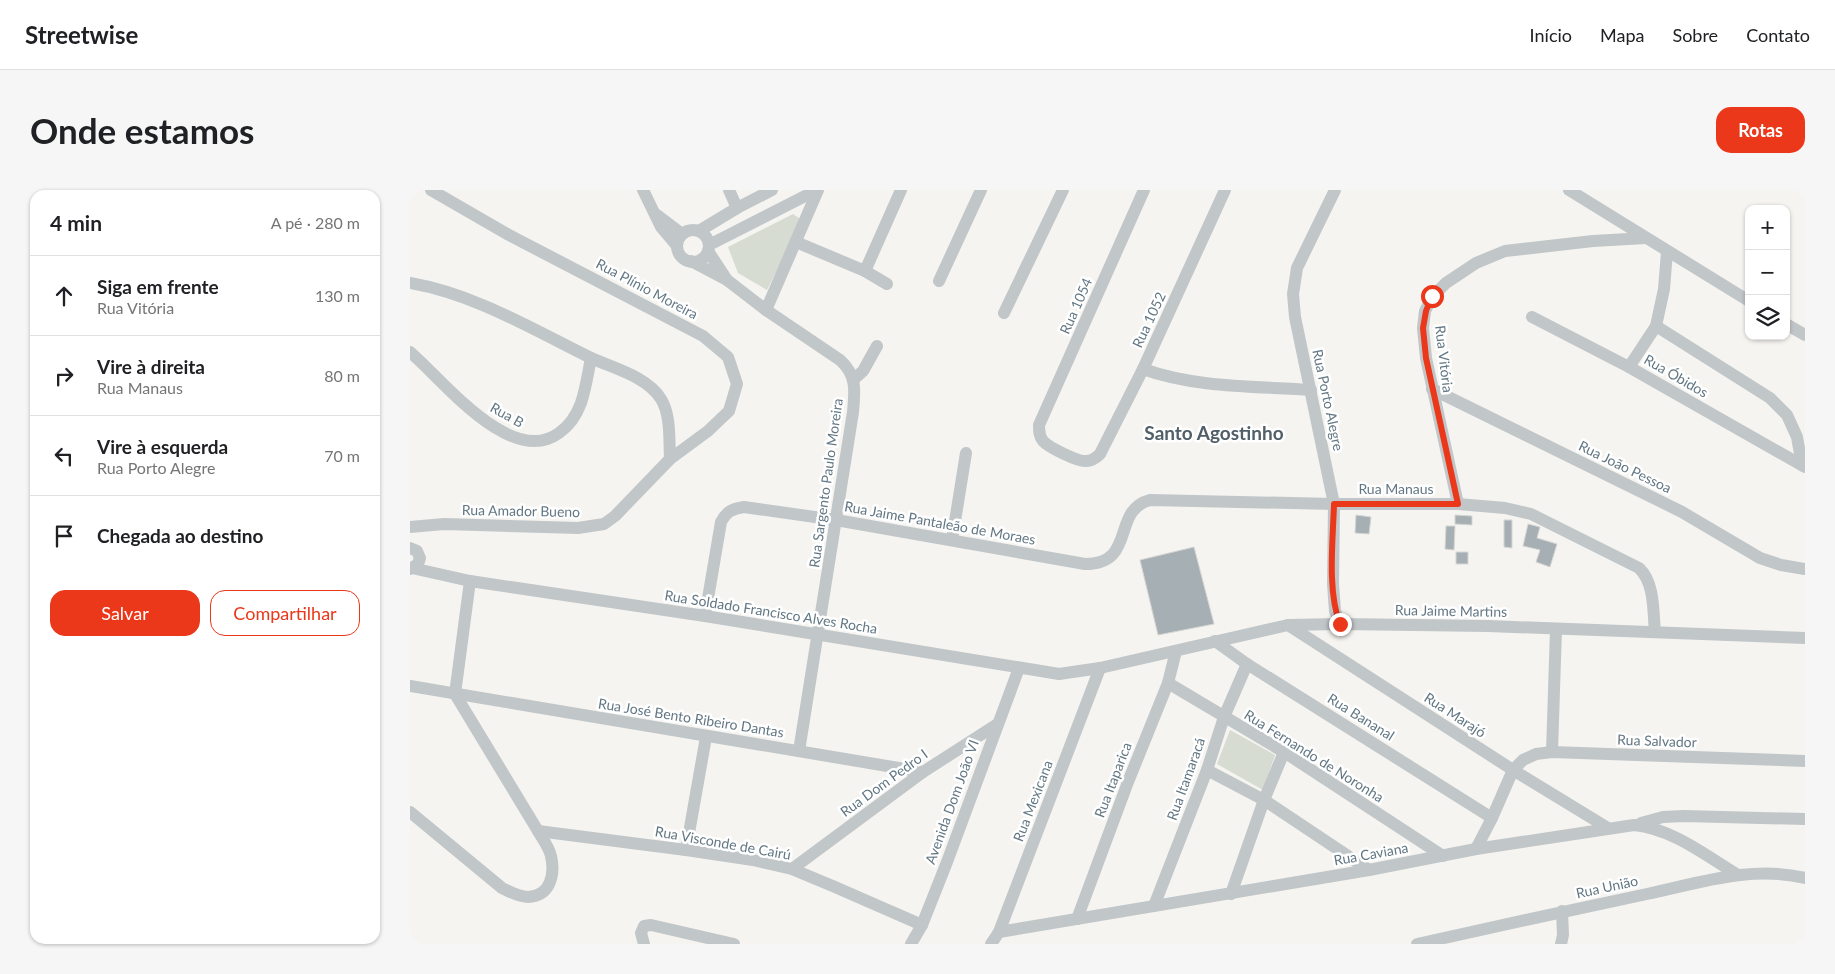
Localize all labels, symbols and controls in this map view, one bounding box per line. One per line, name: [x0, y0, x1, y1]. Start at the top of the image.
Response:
text: Streetwise: [25, 20, 138, 49]
text: Início: [1530, 24, 1572, 46]
text: Mapa: [1600, 24, 1644, 46]
text: Sobre: [1672, 24, 1718, 46]
text: Contato: [1746, 24, 1810, 46]
button: Rotas: [1716, 107, 1805, 153]
text: Onde estamos: [30, 109, 254, 151]
map controls: [1745, 205, 1790, 340]
button: +: [1745, 205, 1790, 250]
text: 4 min: [50, 210, 102, 235]
text: A pé · 280 m: [271, 213, 360, 232]
button: −: [1745, 250, 1790, 295]
street label: Rua Plínio Moreira: [593, 255, 701, 323]
text: Siga em frente: [97, 275, 219, 298]
street label: Rua 1054: [1056, 275, 1095, 336]
icon: ahead: [50, 282, 78, 310]
route start: [1421, 285, 1444, 308]
text: 130 m: [315, 286, 360, 305]
street label: Rua 1052: [1128, 289, 1169, 350]
button: layers: [1745, 295, 1790, 340]
text: Rua Vitória: [97, 298, 174, 317]
street label: Rua Vitória: [1432, 324, 1457, 394]
street label: Rua Porto Alegre: [1309, 347, 1348, 452]
street label: Rua Óbidos: [1641, 350, 1711, 401]
text: Vire à direita: [97, 355, 205, 378]
icon: right: [50, 362, 78, 390]
text: 80 m: [324, 366, 360, 385]
text: Rua Manaus: [97, 378, 183, 397]
street label: Rua Sargento Paulo Moreira: [805, 397, 846, 569]
street label: Rua B: [487, 398, 527, 431]
district label: Santo Agostinho: [1144, 421, 1284, 444]
text: Vire à esquerda: [97, 435, 228, 458]
street label: Rua João Pessoa: [1576, 437, 1674, 496]
icon: left: [50, 442, 78, 470]
text: 70 m: [324, 446, 360, 465]
text: Rua Porto Alegre: [97, 458, 215, 477]
street label: Rua Manaus: [1358, 480, 1434, 497]
street label: Rua Jaime Pantaleão de Moraes: [843, 497, 1037, 548]
street label: Rua Amador Bueno: [462, 501, 580, 520]
icon: arrive: [50, 522, 78, 550]
text: Chegada ao destino: [97, 524, 263, 547]
street label: Rua Soldado Francisco Alves Rocha: [664, 586, 879, 637]
button: Salvar: [50, 590, 200, 636]
button: Compartilhar: [210, 590, 360, 636]
street label: Rua Jaime Martins: [1395, 601, 1507, 620]
route end: [1329, 613, 1352, 636]
street label: Rua Marajó: [1421, 688, 1489, 741]
street label: Rua Bananal: [1325, 689, 1398, 744]
street label: Rua José Bento Ribeiro Dantas: [597, 694, 785, 741]
street label: Rua Fernando de Noronha: [1241, 706, 1387, 805]
street label: Rua Salvador: [1617, 731, 1697, 750]
street label: Rua Itamaracá: [1163, 735, 1208, 822]
street label: Avenida Dom João VI: [921, 737, 982, 866]
street label: Rua Itaparica: [1090, 740, 1135, 820]
street label: Rua Dom Pedro I: [837, 745, 931, 820]
street label: Rua Mexicana: [1009, 758, 1056, 844]
street label: Rua Visconde de Cairú: [654, 822, 792, 863]
street label: Rua Caviana: [1332, 839, 1410, 868]
street label: Rua União: [1574, 872, 1640, 901]

